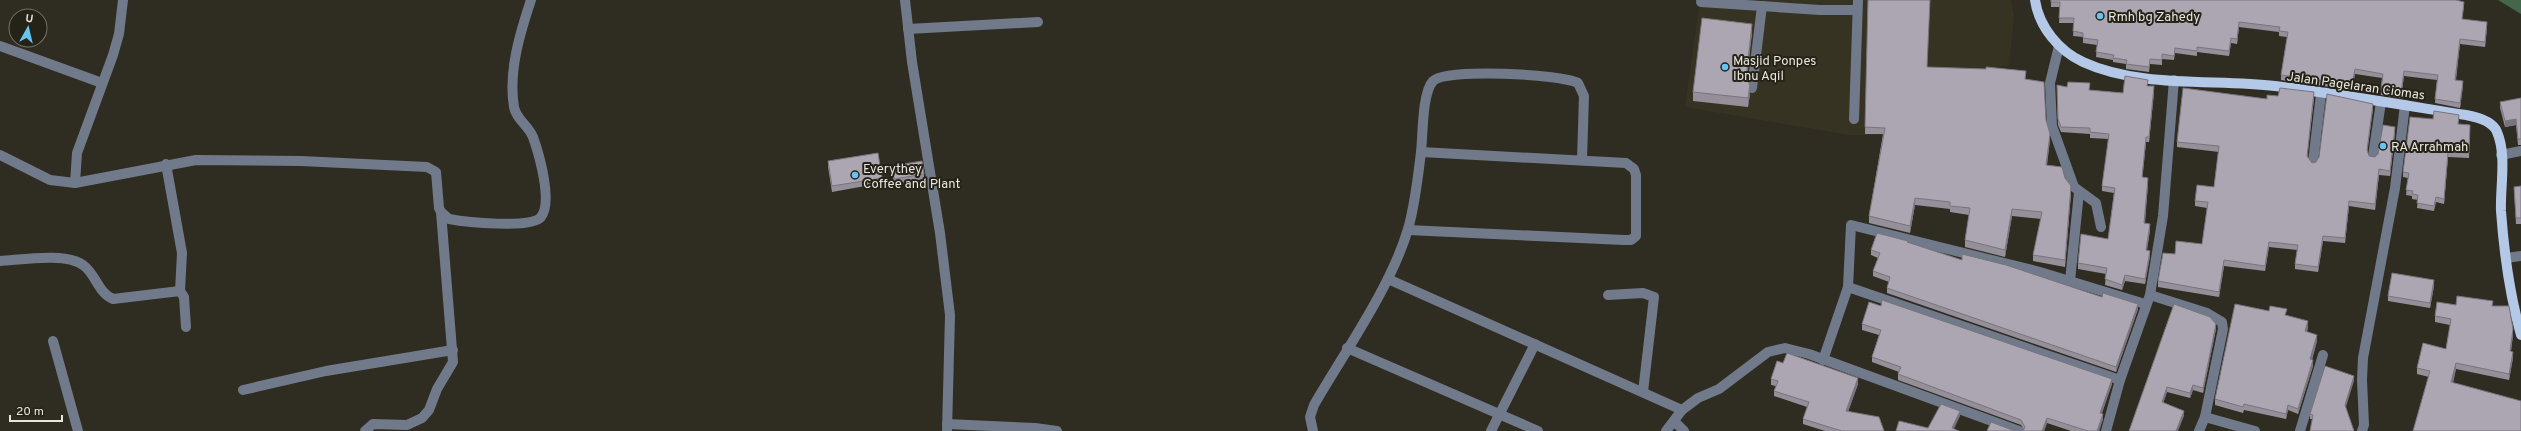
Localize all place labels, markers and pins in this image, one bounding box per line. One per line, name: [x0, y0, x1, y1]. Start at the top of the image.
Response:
place label: Rmh bg Zahedy: [2108, 10, 2200, 26]
marker: Rmh bg Zahedy: [2095, 11, 2105, 21]
place label: Masjid Ponpes Ibnu Aqil: [1733, 54, 1816, 85]
marker: Masjid Ponpes Ibnu Aqil: [1720, 62, 1730, 72]
place label: RA Arrahmah: [2391, 140, 2468, 156]
marker: RA Arrahmah: [2378, 141, 2388, 151]
place label: Everythey Coffee and Plant: [863, 162, 960, 193]
marker: Everythey Coffee and Plant: [850, 170, 860, 180]

